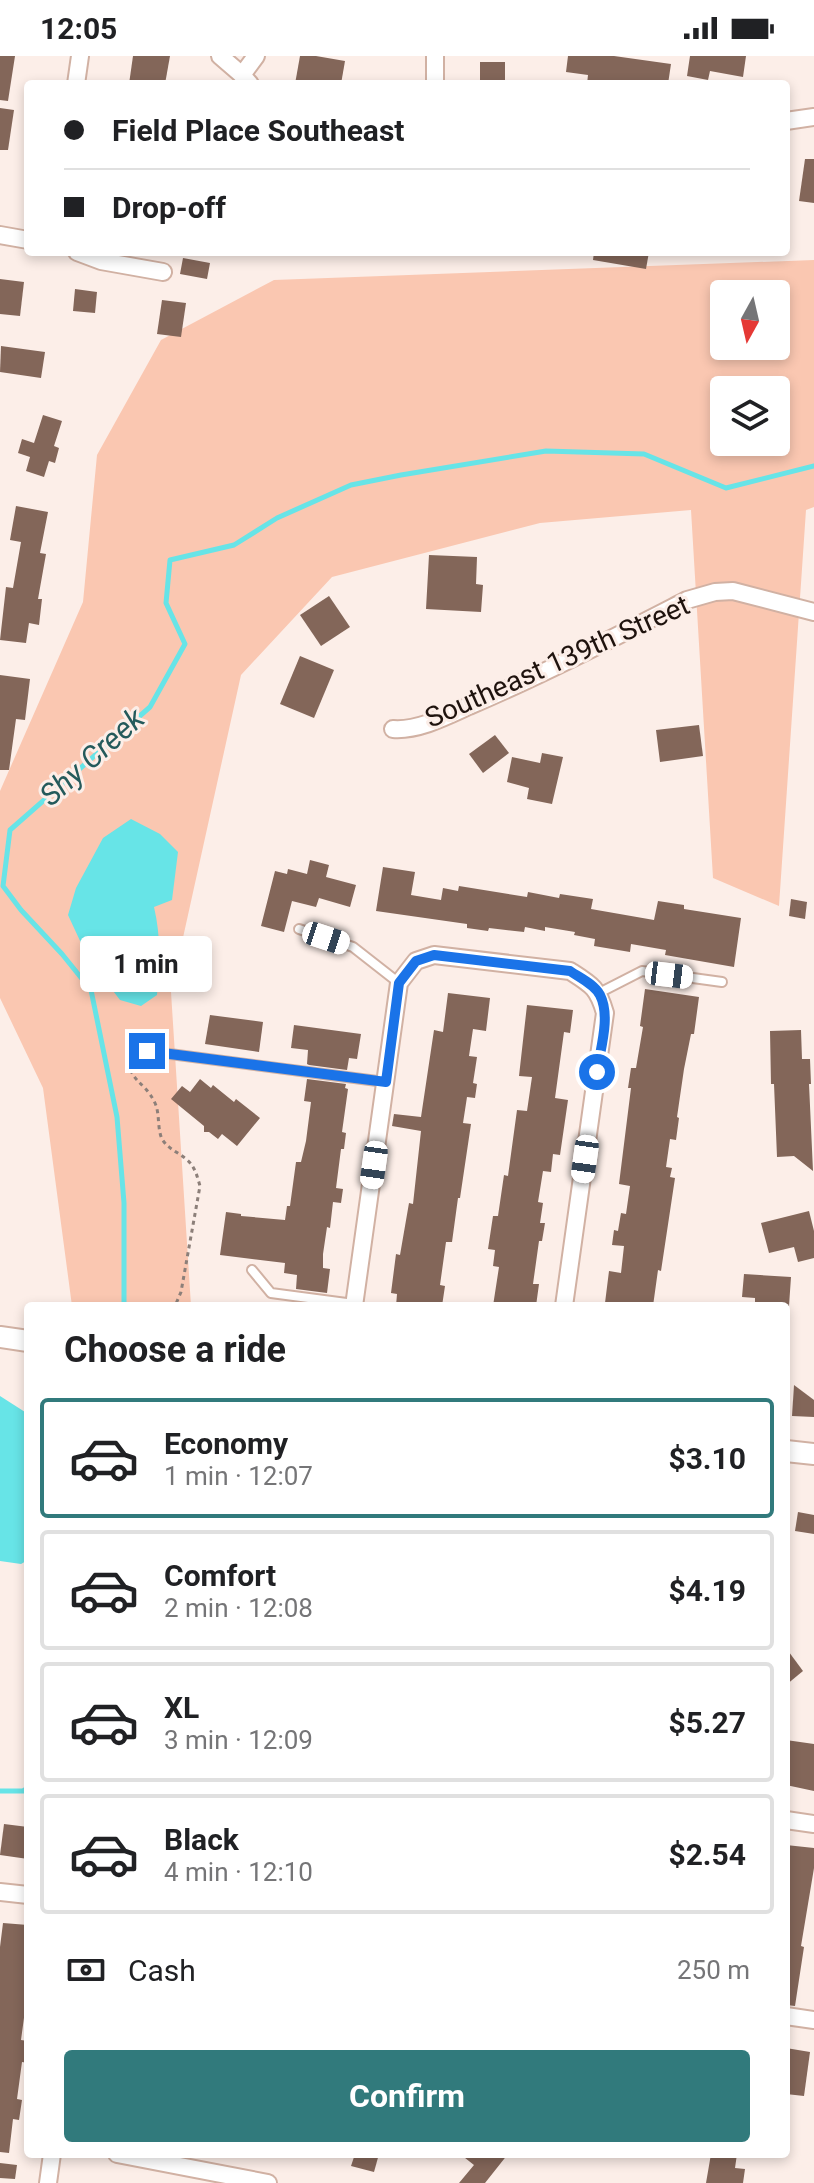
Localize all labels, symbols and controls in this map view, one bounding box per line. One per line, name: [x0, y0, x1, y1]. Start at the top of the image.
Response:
text: 12:05: [40, 11, 117, 46]
text: Field Place Southeast: [112, 113, 405, 148]
text: Drop-off: [112, 190, 226, 225]
north arrow: [710, 280, 790, 360]
map controls: [710, 280, 790, 456]
button: layers: [710, 376, 790, 456]
street label: Southeast 139th Street: [420, 588, 694, 735]
water label: Shy Creek: [32, 700, 152, 813]
car: [299, 919, 353, 957]
callout: 1 min: [81, 935, 213, 991]
text: 1 min: [113, 949, 179, 979]
car: [644, 960, 694, 990]
route end: [129, 1033, 165, 1069]
route start: [579, 1054, 615, 1090]
car: [570, 1134, 600, 1184]
car: [359, 1140, 389, 1190]
text: Choose a ride: [64, 1329, 286, 1371]
icon: car: [68, 1422, 140, 1494]
text: Economy: [164, 1426, 288, 1461]
text: $3.10: [668, 1441, 746, 1476]
text: 1 min · 12:07: [164, 1461, 313, 1491]
icon: car: [68, 1554, 140, 1626]
text: Comfort: [164, 1558, 276, 1593]
text: $4.19: [668, 1573, 746, 1608]
text: 2 min · 12:08: [164, 1593, 313, 1623]
icon: car: [68, 1686, 140, 1758]
text: XL: [164, 1690, 199, 1725]
text: $5.27: [668, 1705, 746, 1740]
text: 3 min · 12:09: [164, 1725, 313, 1755]
icon: car: [68, 1818, 140, 1890]
text: Black: [164, 1822, 239, 1857]
text: $2.54: [668, 1837, 746, 1872]
text: 4 min · 12:10: [164, 1857, 313, 1887]
icon: cash: [64, 1948, 108, 1992]
text: Cash: [128, 1953, 196, 1988]
text: 250 m: [677, 1955, 750, 1985]
button: Confirm: [64, 2050, 750, 2142]

